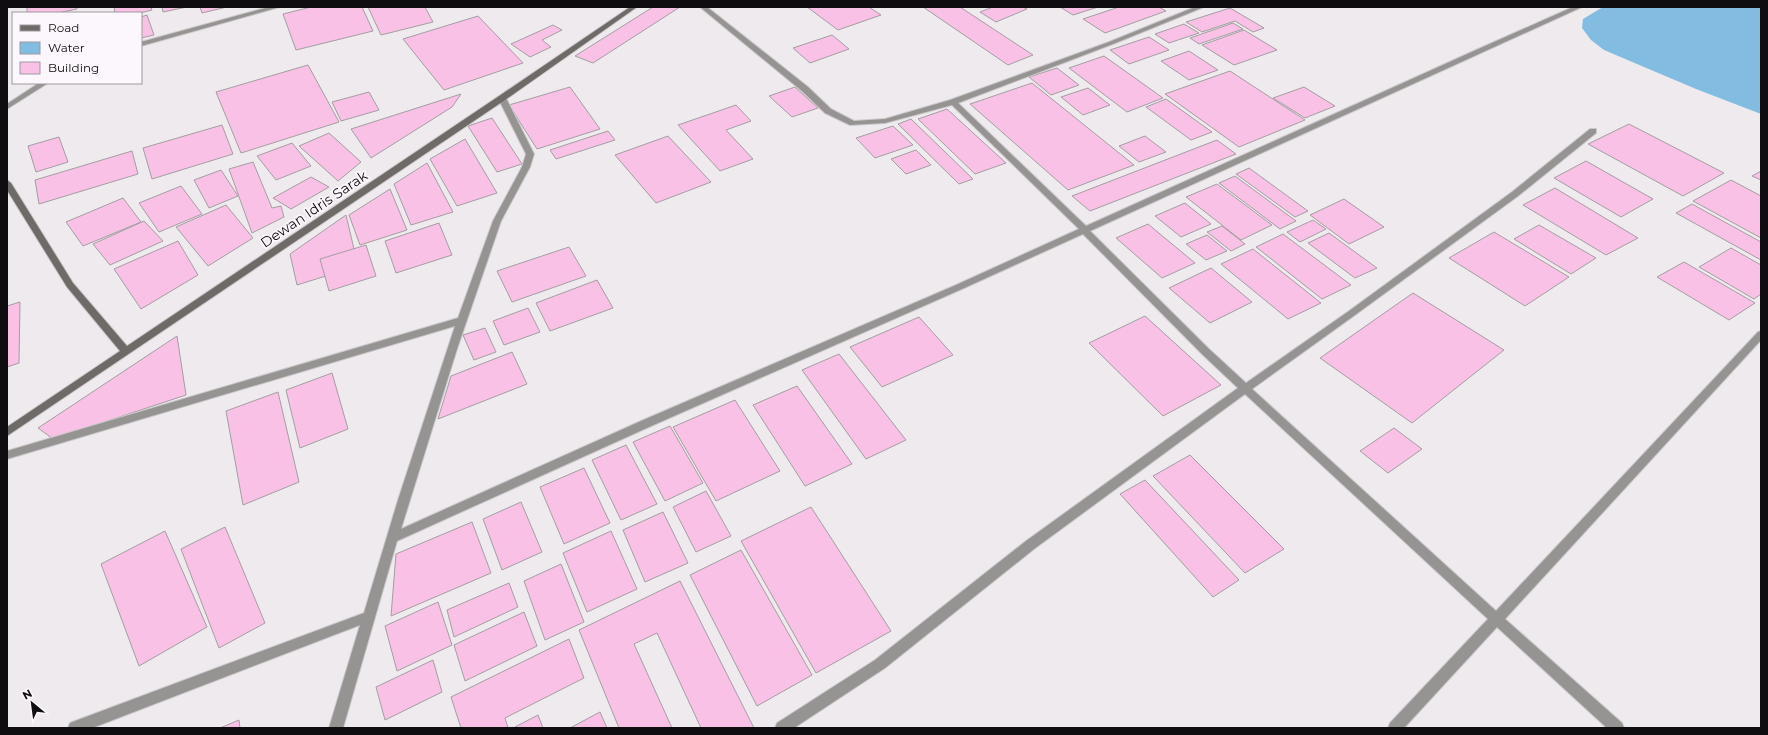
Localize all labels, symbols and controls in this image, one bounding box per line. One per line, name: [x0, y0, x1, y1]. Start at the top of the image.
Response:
legend: [12, 12, 142, 84]
text: Road: [48, 20, 79, 35]
text: Water: [48, 40, 85, 55]
text: Building: [48, 60, 99, 75]
street label: Dewan Idris Sarak: [257, 166, 372, 252]
north arrow: [12, 683, 52, 723]
text: N: [20, 686, 34, 703]

